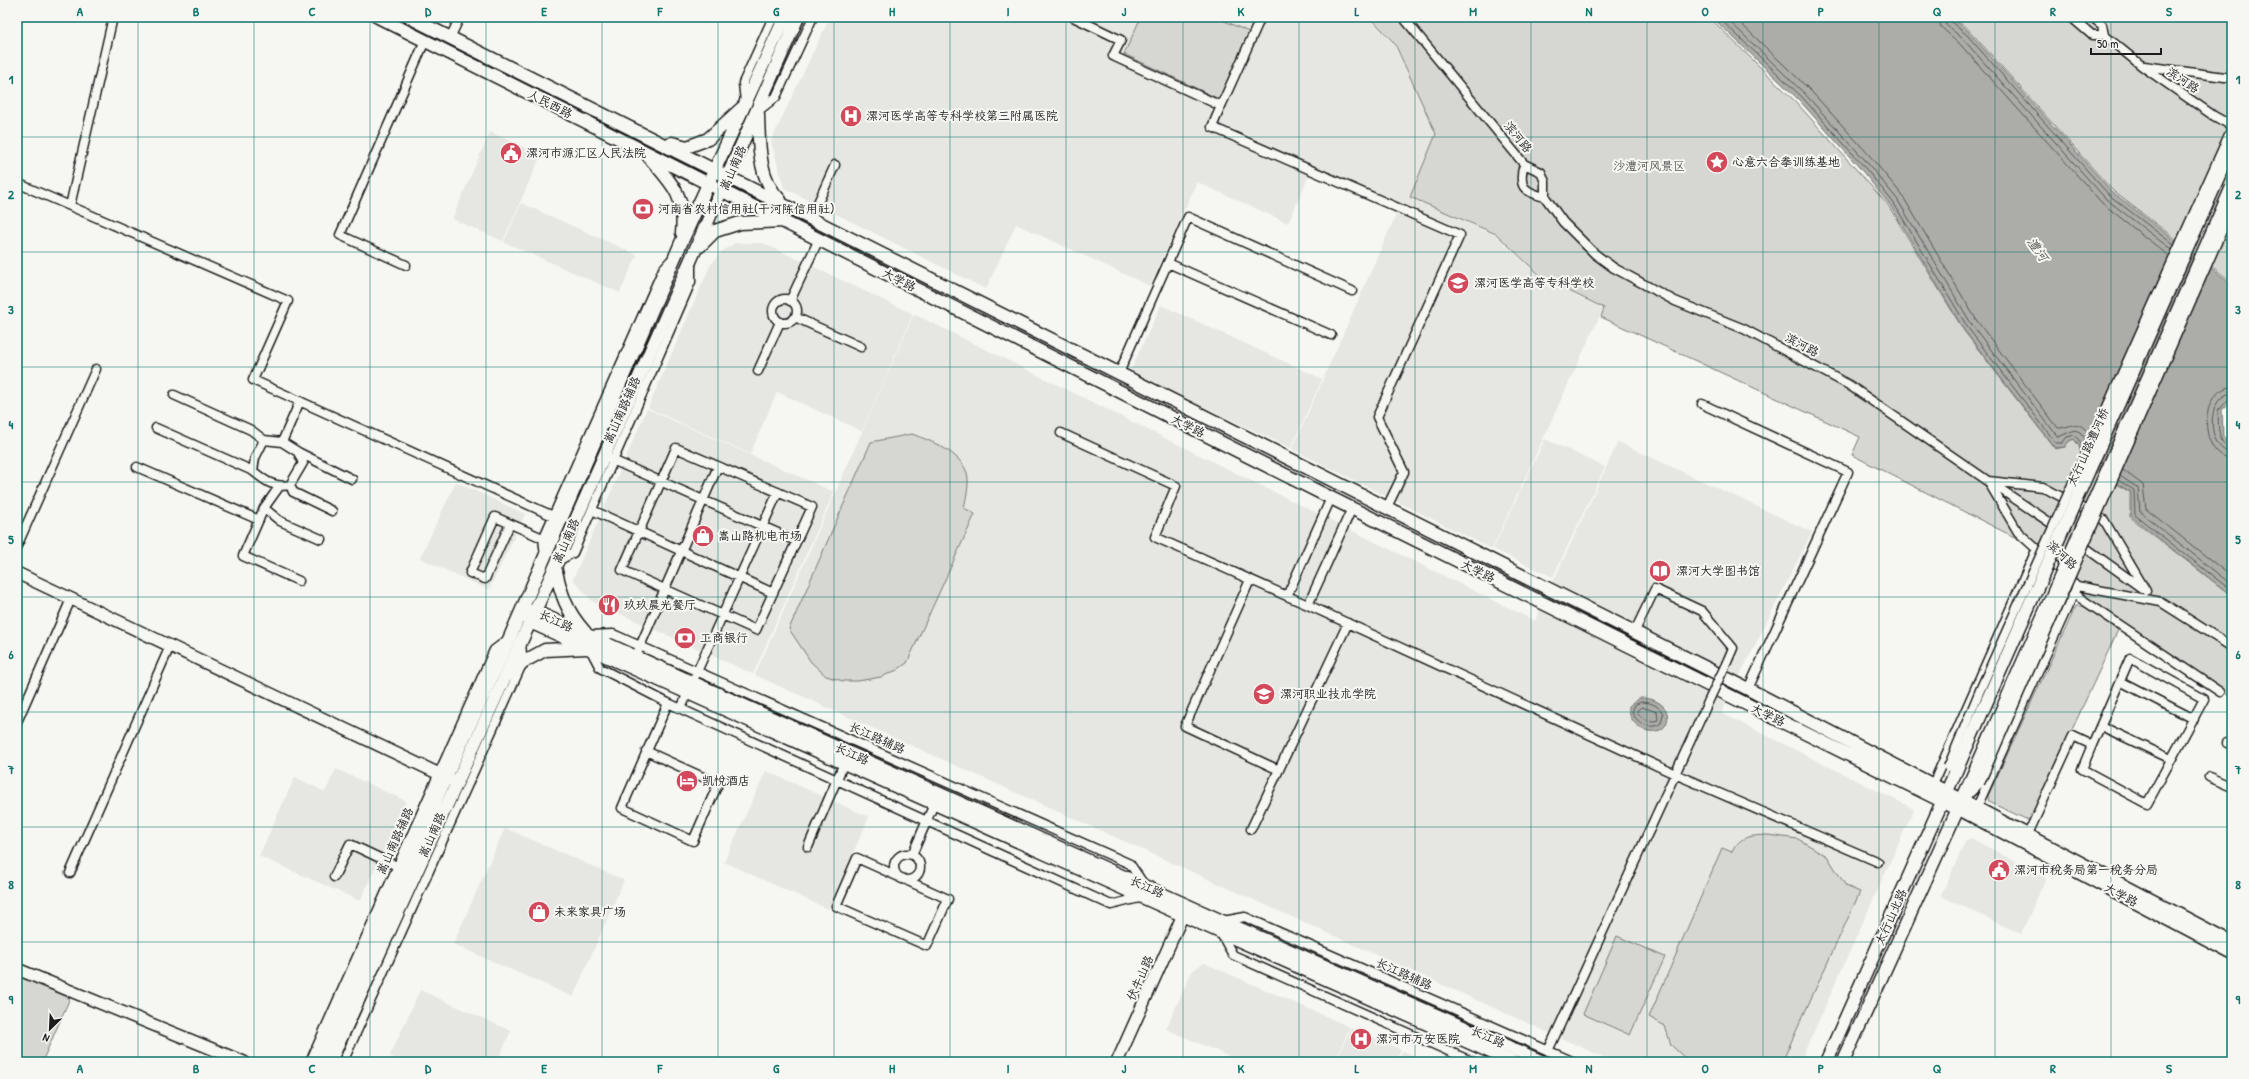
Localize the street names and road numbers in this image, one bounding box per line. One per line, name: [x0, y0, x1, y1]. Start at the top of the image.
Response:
street label: 滨河路: [2164, 62, 2203, 97]
street label: 人民西路: [525, 85, 575, 122]
street label: 滨河路: [1500, 117, 1536, 156]
street label: 嵩山南路: [715, 142, 750, 193]
street label: 大学路: [879, 264, 919, 295]
street label: 滨河路: [1782, 329, 1822, 361]
street label: 嵩山南路辅路: [599, 373, 644, 446]
street label: 太行山路澧河桥: [2063, 404, 2113, 489]
street label: 大学路: [1168, 410, 1208, 441]
street label: 嵩山南路: [548, 515, 583, 566]
street label: 滨河路: [2043, 536, 2081, 573]
street label: 大学路: [1458, 555, 1498, 586]
street label: 长江路: [536, 605, 576, 636]
street label: 大学路: [1748, 699, 1788, 730]
street label: 长江路辅路: [847, 719, 907, 757]
street label: 长江路: [833, 740, 871, 768]
street label: 嵩山南路辅路: [372, 804, 417, 877]
street label: 嵩山南路: [414, 809, 449, 860]
street label: 长江路: [1127, 871, 1167, 902]
street label: 大学路: [2101, 879, 2141, 911]
street label: 太行山北路: [1871, 886, 1911, 948]
street label: 伏牛山路: [1122, 952, 1157, 1003]
street label: 长江路辅路: [1373, 954, 1435, 994]
street label: 长江路: [1468, 1021, 1508, 1052]

